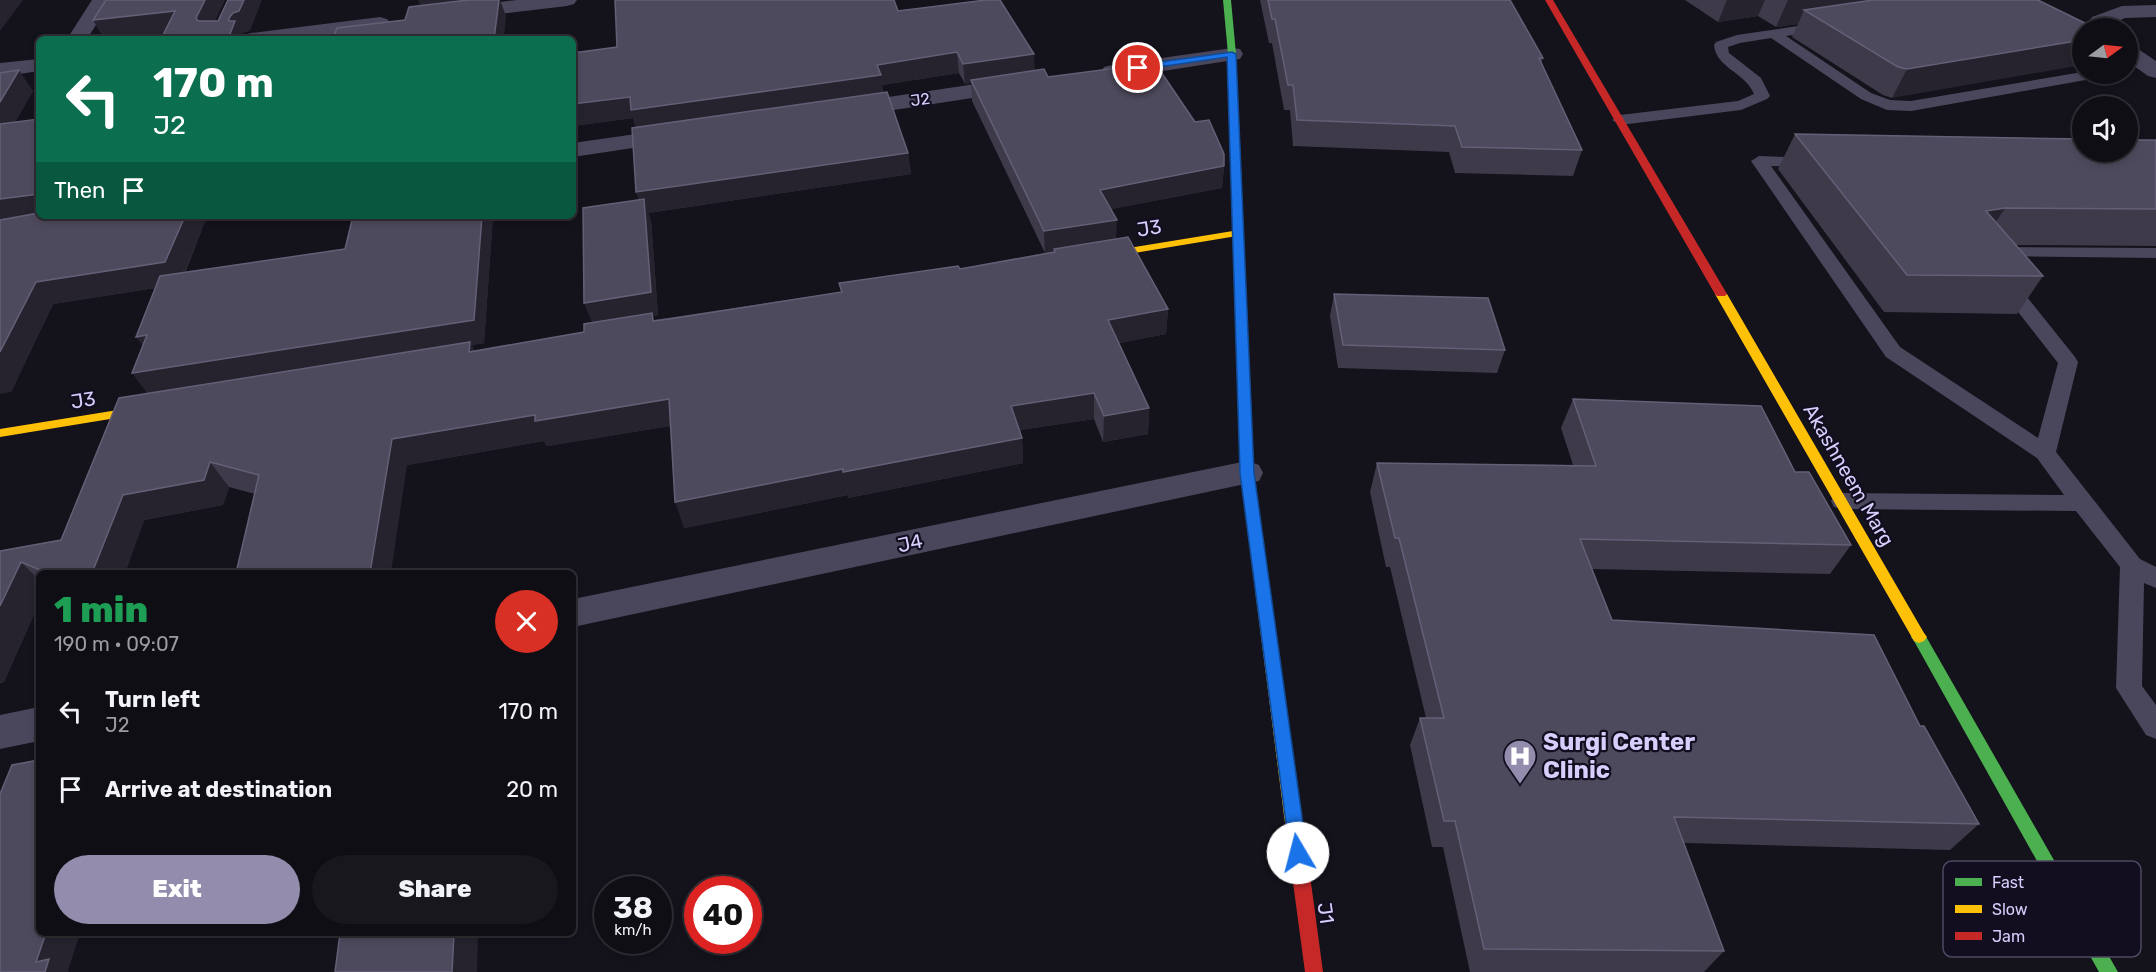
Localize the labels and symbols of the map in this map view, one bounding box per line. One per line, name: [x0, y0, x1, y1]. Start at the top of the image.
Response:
north arrow: [2072, 18, 2138, 84]
pin: [1112, 42, 1163, 93]
street label: J2: [909, 89, 931, 110]
street label: J3: [1135, 214, 1163, 242]
street label: J3: [69, 386, 97, 414]
street label: Akashneem Marg: [1799, 400, 1899, 550]
street label: J4: [895, 529, 925, 557]
place label: Surgi Center Clinic: [1543, 728, 1695, 784]
hospital icon: Surgi Center Clinic: [1502, 738, 1538, 785]
position arrow: [1266, 821, 1330, 885]
legend: [1943, 861, 2141, 957]
text: Fast: [1992, 873, 2024, 892]
speed limit sign: 40: [684, 876, 762, 954]
text: Slow: [1992, 900, 2028, 919]
street label: J1: [1313, 901, 1339, 925]
text: Jam: [1992, 927, 2025, 946]

